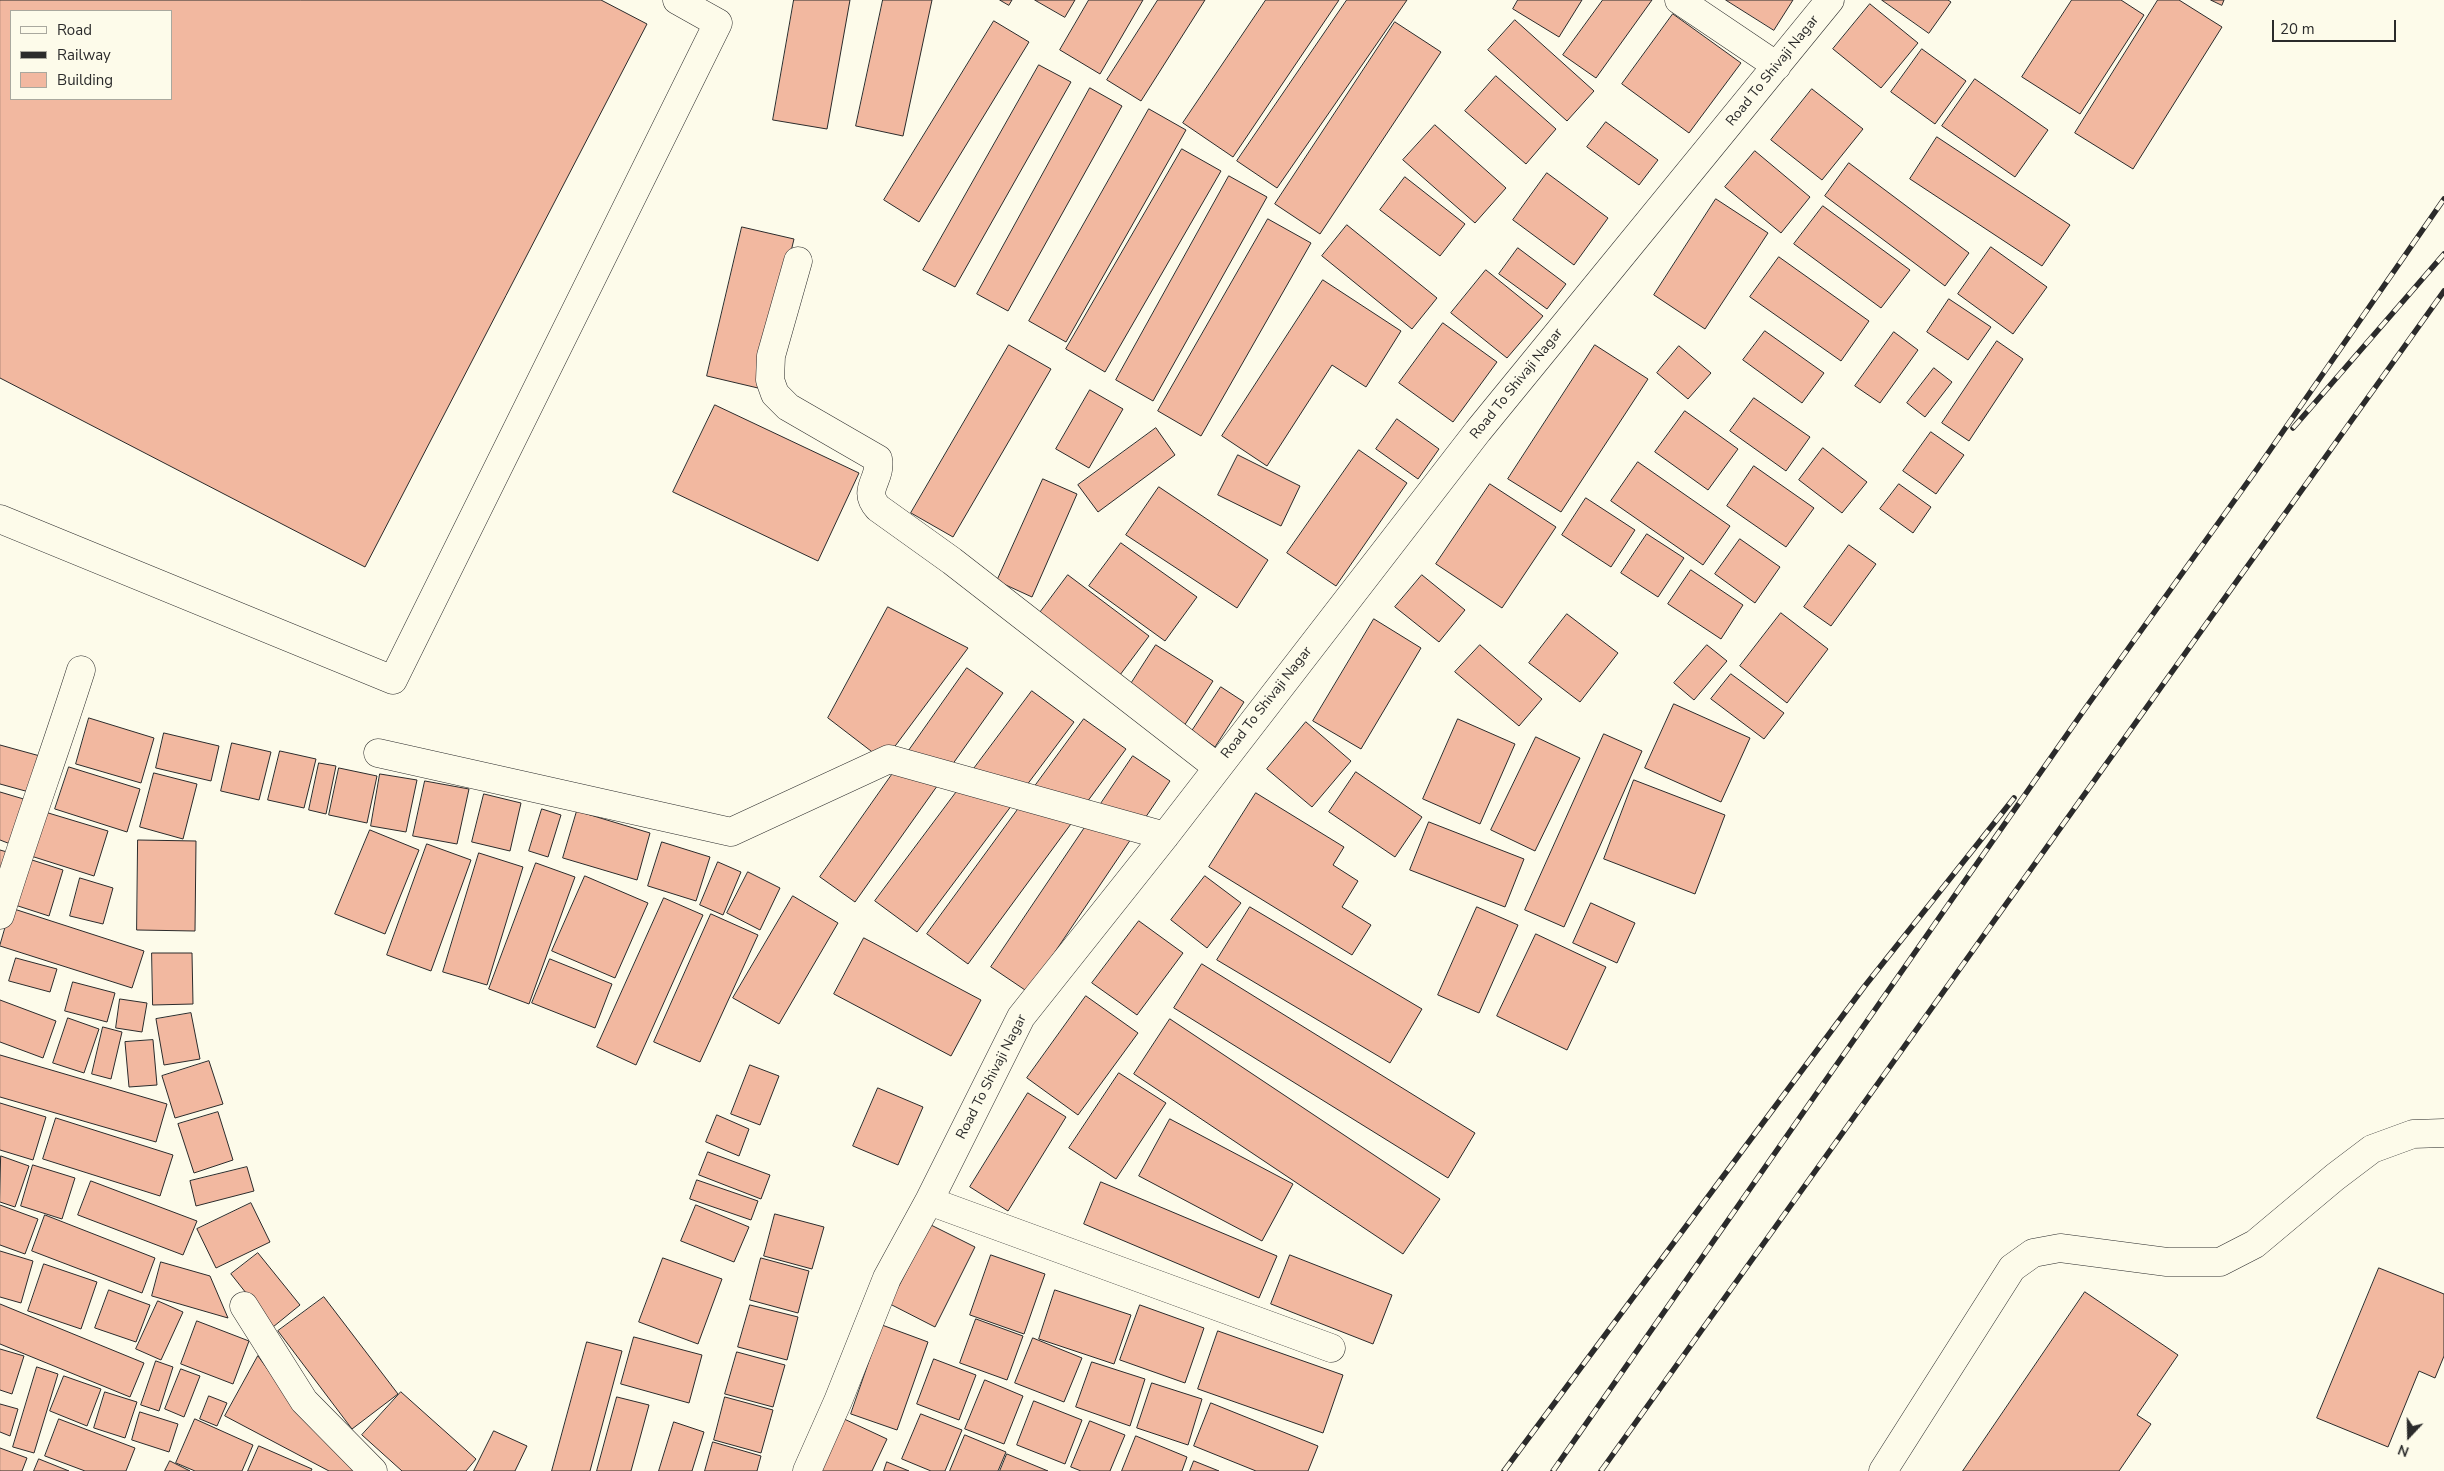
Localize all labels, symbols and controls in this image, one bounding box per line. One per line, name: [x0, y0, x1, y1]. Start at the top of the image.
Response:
legend: [10, 10, 172, 100]
scale bar: [2274, 10, 2398, 42]
street label: Road To Shivaji Nagar: [1723, 12, 1823, 130]
text: 20 m: [2280, 19, 2315, 39]
text: Road: [57, 20, 92, 40]
text: Railway: [57, 45, 111, 65]
text: Building: [57, 70, 113, 90]
street label: Road To Shivaji Nagar: [1467, 325, 1567, 443]
street label: Road To Shivaji Nagar: [1218, 644, 1316, 762]
street label: Road To Shivaji Nagar: [953, 1012, 1031, 1142]
north arrow: [2384, 1411, 2434, 1461]
text: N: [2395, 1440, 2412, 1461]

